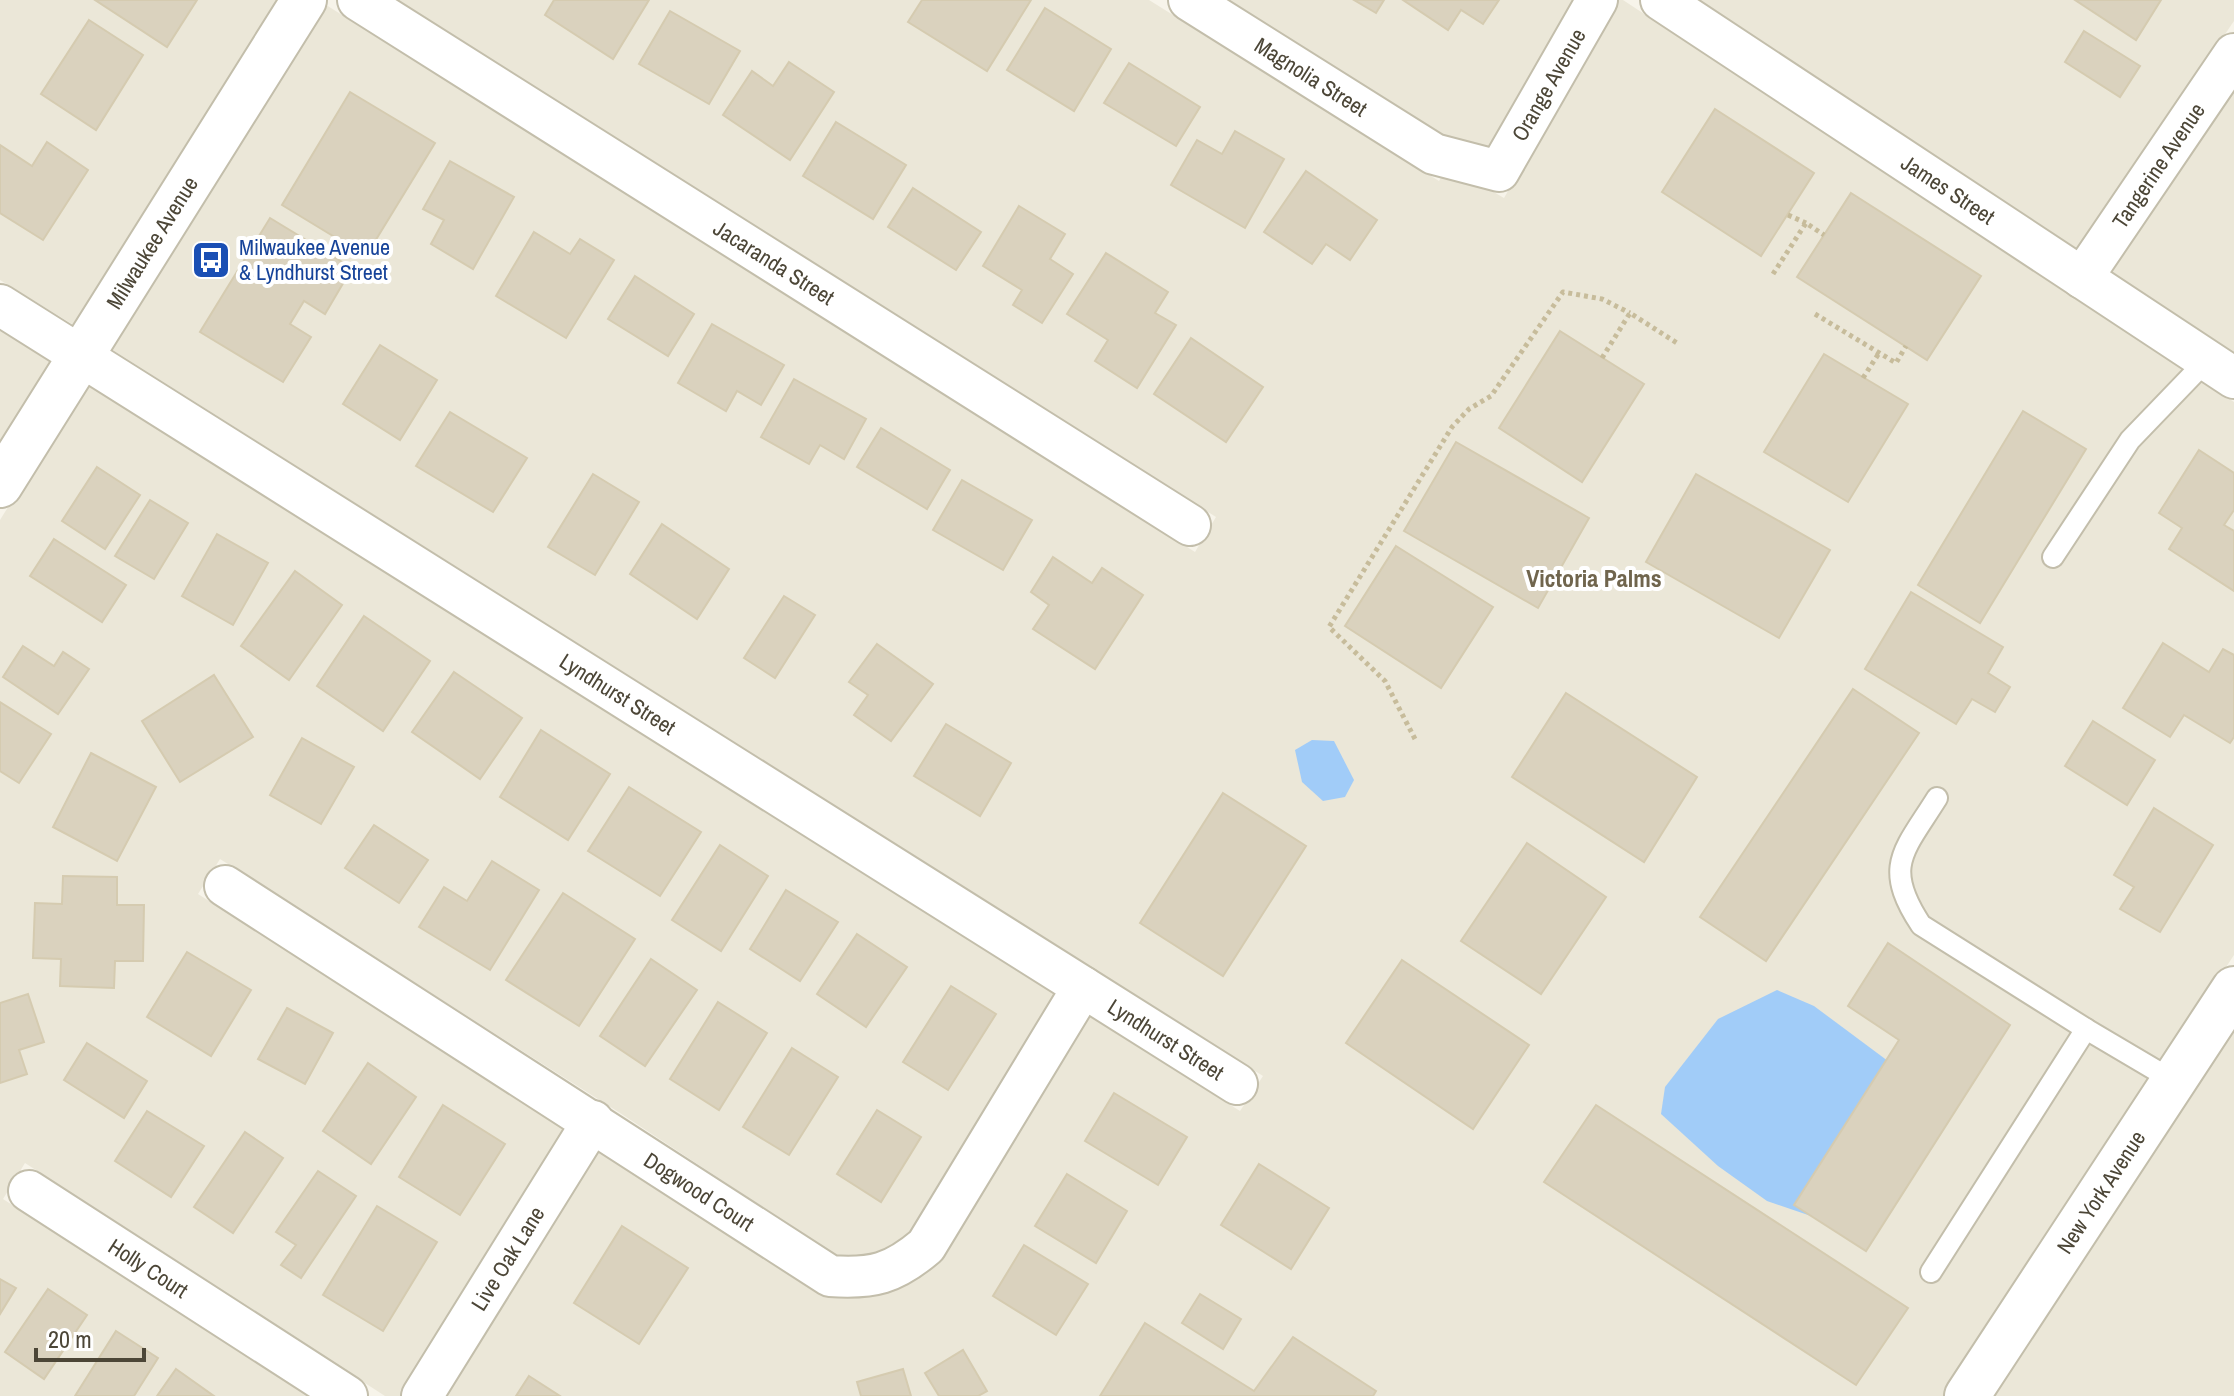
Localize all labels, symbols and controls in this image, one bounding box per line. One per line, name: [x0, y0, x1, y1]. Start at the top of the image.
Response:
street label: Orange Avenue: [1504, 23, 1593, 147]
street label: Magnolia Street: [1249, 30, 1373, 123]
street label: Tangerine Avenue: [2105, 97, 2212, 234]
street label: James Street: [1895, 148, 2001, 231]
street label: Milwaukee Avenue: [99, 171, 205, 315]
street label: Jacaranda Street: [708, 213, 840, 312]
place label: Milwaukee Avenue & Lyndhurst Street: [239, 232, 390, 287]
bus stop icon: Milwaukee Avenue & Lyndhurst Street: [190, 239, 232, 281]
district label: Victoria Palms: [1526, 562, 1662, 594]
street label: Lyndhurst Street: [554, 646, 682, 742]
street label: Lyndhurst Street: [1102, 991, 1230, 1087]
street label: New York Avenue: [2049, 1125, 2152, 1259]
street label: Dogwood Court: [638, 1145, 760, 1238]
street label: Live Oak Lane: [464, 1201, 551, 1316]
street label: Holly Court: [103, 1231, 194, 1305]
scale bar: [36, 1312, 144, 1362]
text: 20 m: [48, 1323, 92, 1355]

